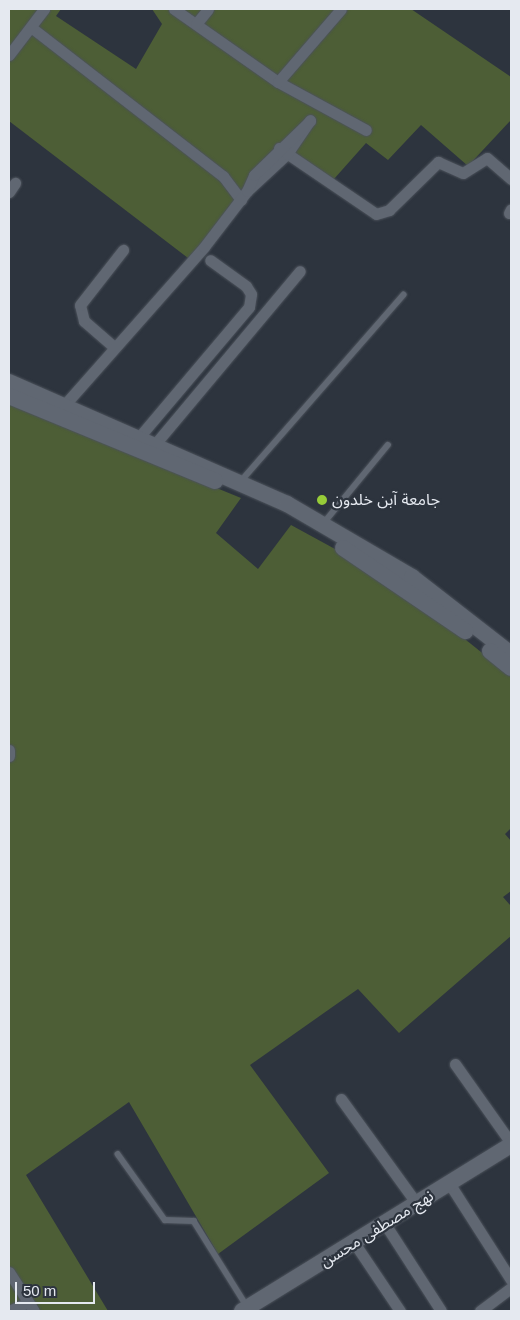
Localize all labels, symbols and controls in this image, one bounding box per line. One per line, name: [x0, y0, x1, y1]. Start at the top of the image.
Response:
place label: جامعة آبن خلدون: [332, 490, 440, 510]
marker: جامعة آبن خلدون: [316, 494, 328, 506]
street label: نهج مصطفى محسن: [317, 1186, 437, 1272]
scale bar: [18, 1272, 98, 1304]
text: 50 m: [23, 1282, 56, 1299]

